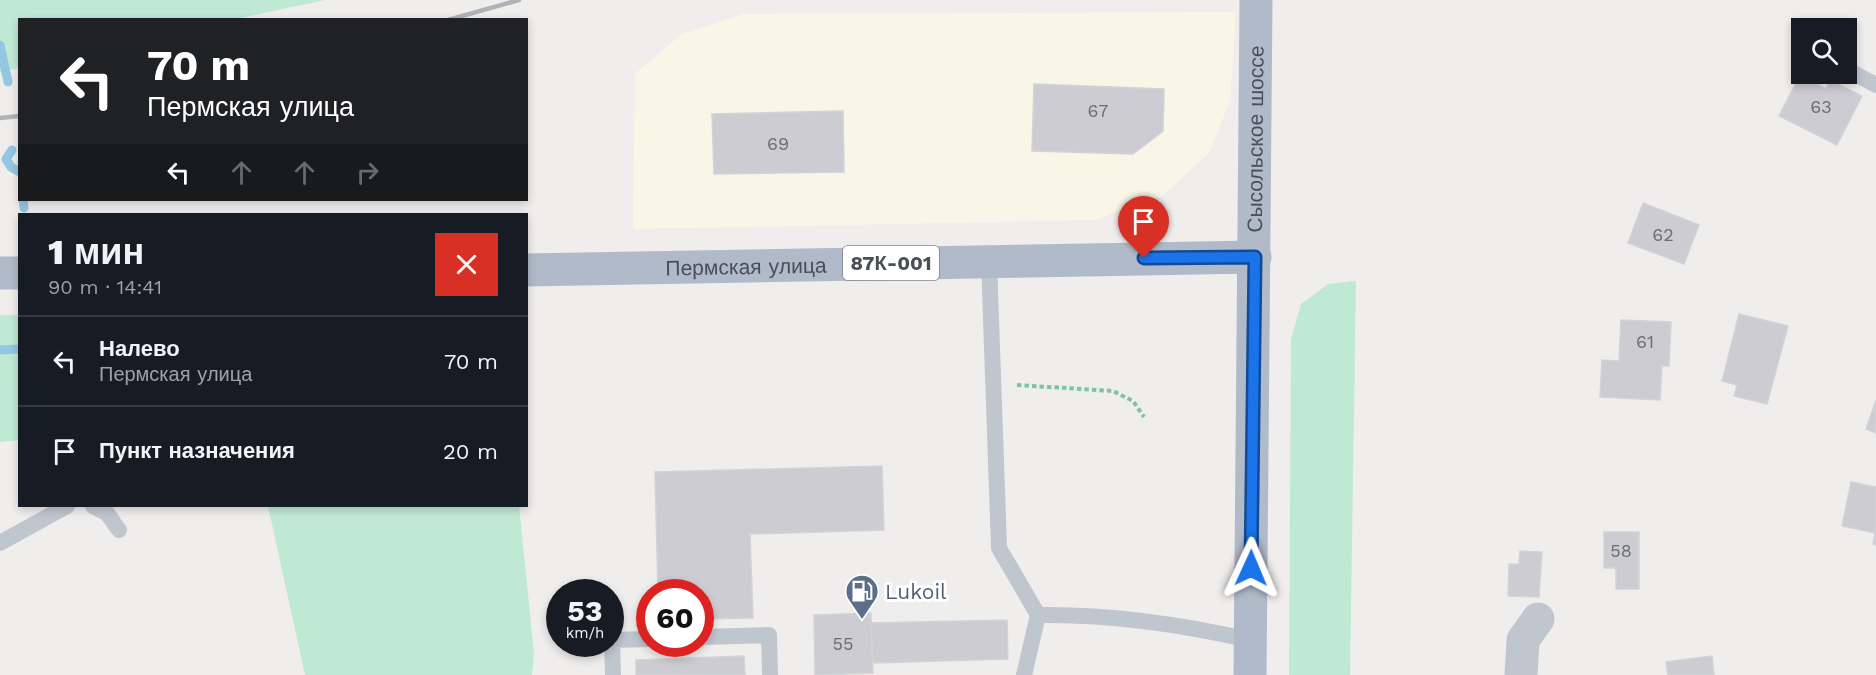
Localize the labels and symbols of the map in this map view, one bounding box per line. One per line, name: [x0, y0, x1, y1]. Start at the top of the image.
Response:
street label: Сысольское шоссе: [1241, 45, 1268, 233]
house number: 63: [1810, 96, 1832, 117]
house number: 67: [1088, 100, 1108, 121]
house number: 69: [767, 133, 789, 154]
pin: [1118, 196, 1169, 258]
house number: 62: [1652, 224, 1674, 245]
road number: 87К-001: [843, 246, 939, 280]
street label: Пермская улица: [665, 252, 827, 280]
house number: 61: [1636, 331, 1654, 352]
position arrow: [1219, 536, 1283, 600]
house number: 58: [1610, 540, 1632, 561]
fuel station icon: Lukoil: [844, 573, 880, 620]
speed limit sign: 60: [636, 579, 714, 657]
place label: Lukoil: [885, 579, 947, 604]
house number: 55: [833, 633, 853, 654]

